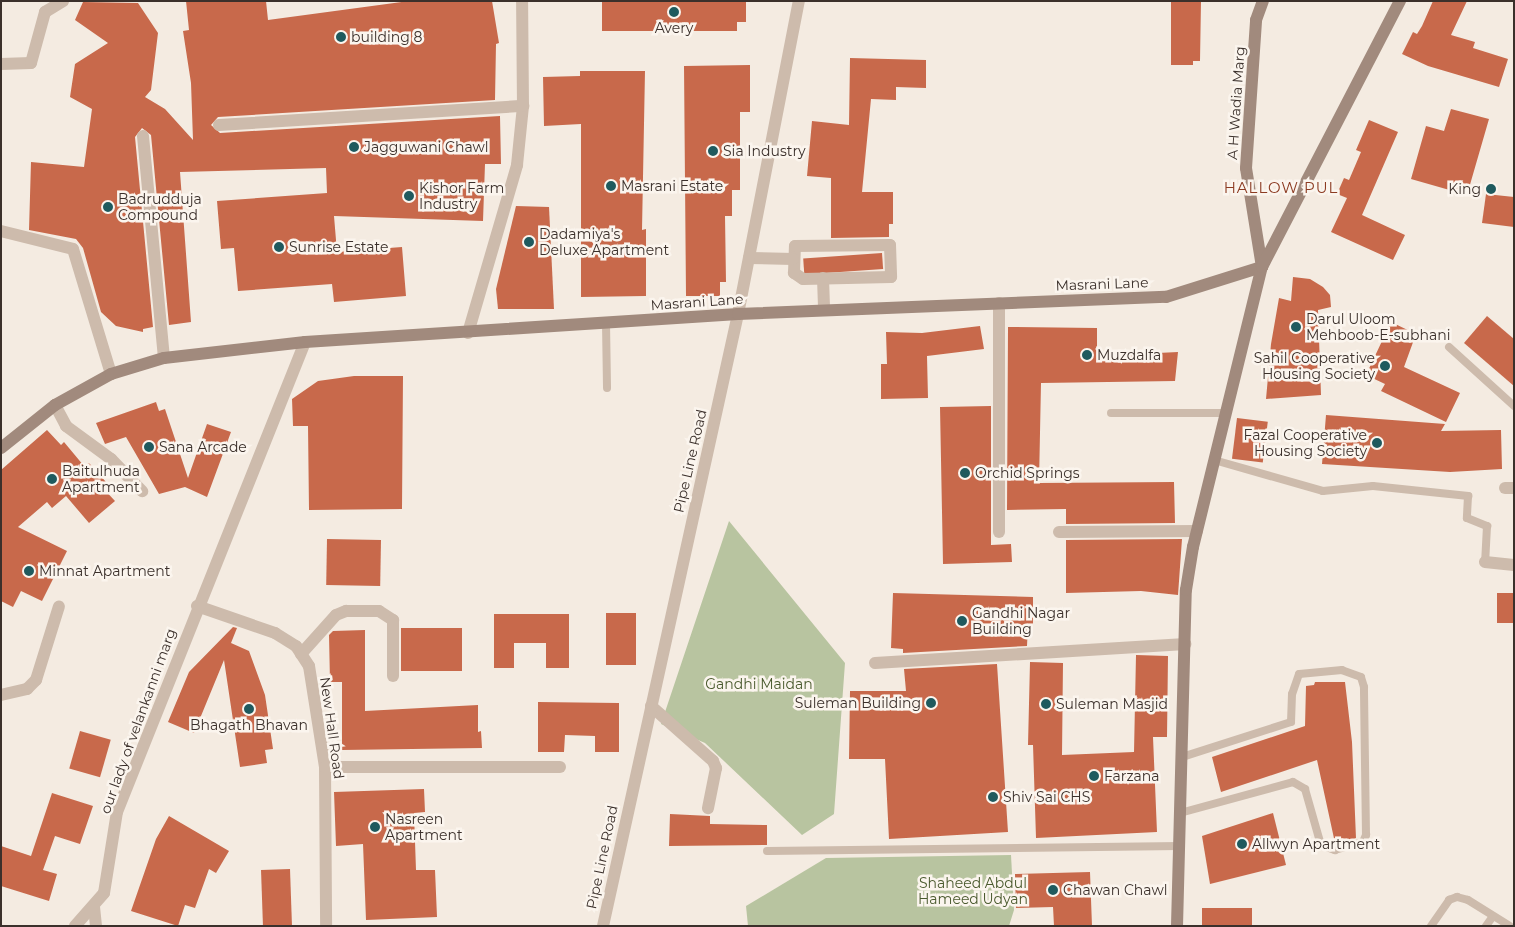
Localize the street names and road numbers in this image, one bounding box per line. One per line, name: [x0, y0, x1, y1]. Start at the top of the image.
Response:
street label: A H Wadia Marg: [1224, 46, 1248, 160]
street label: Masrani Lane: [1055, 274, 1149, 294]
street label: Masrani Lane: [650, 290, 744, 314]
street label: Pipe Line Road: [670, 408, 710, 514]
street label: our lady of velankanni marg: [97, 626, 179, 816]
street label: New Hall Road: [317, 676, 347, 780]
street label: Pipe Line Road: [583, 804, 621, 910]

